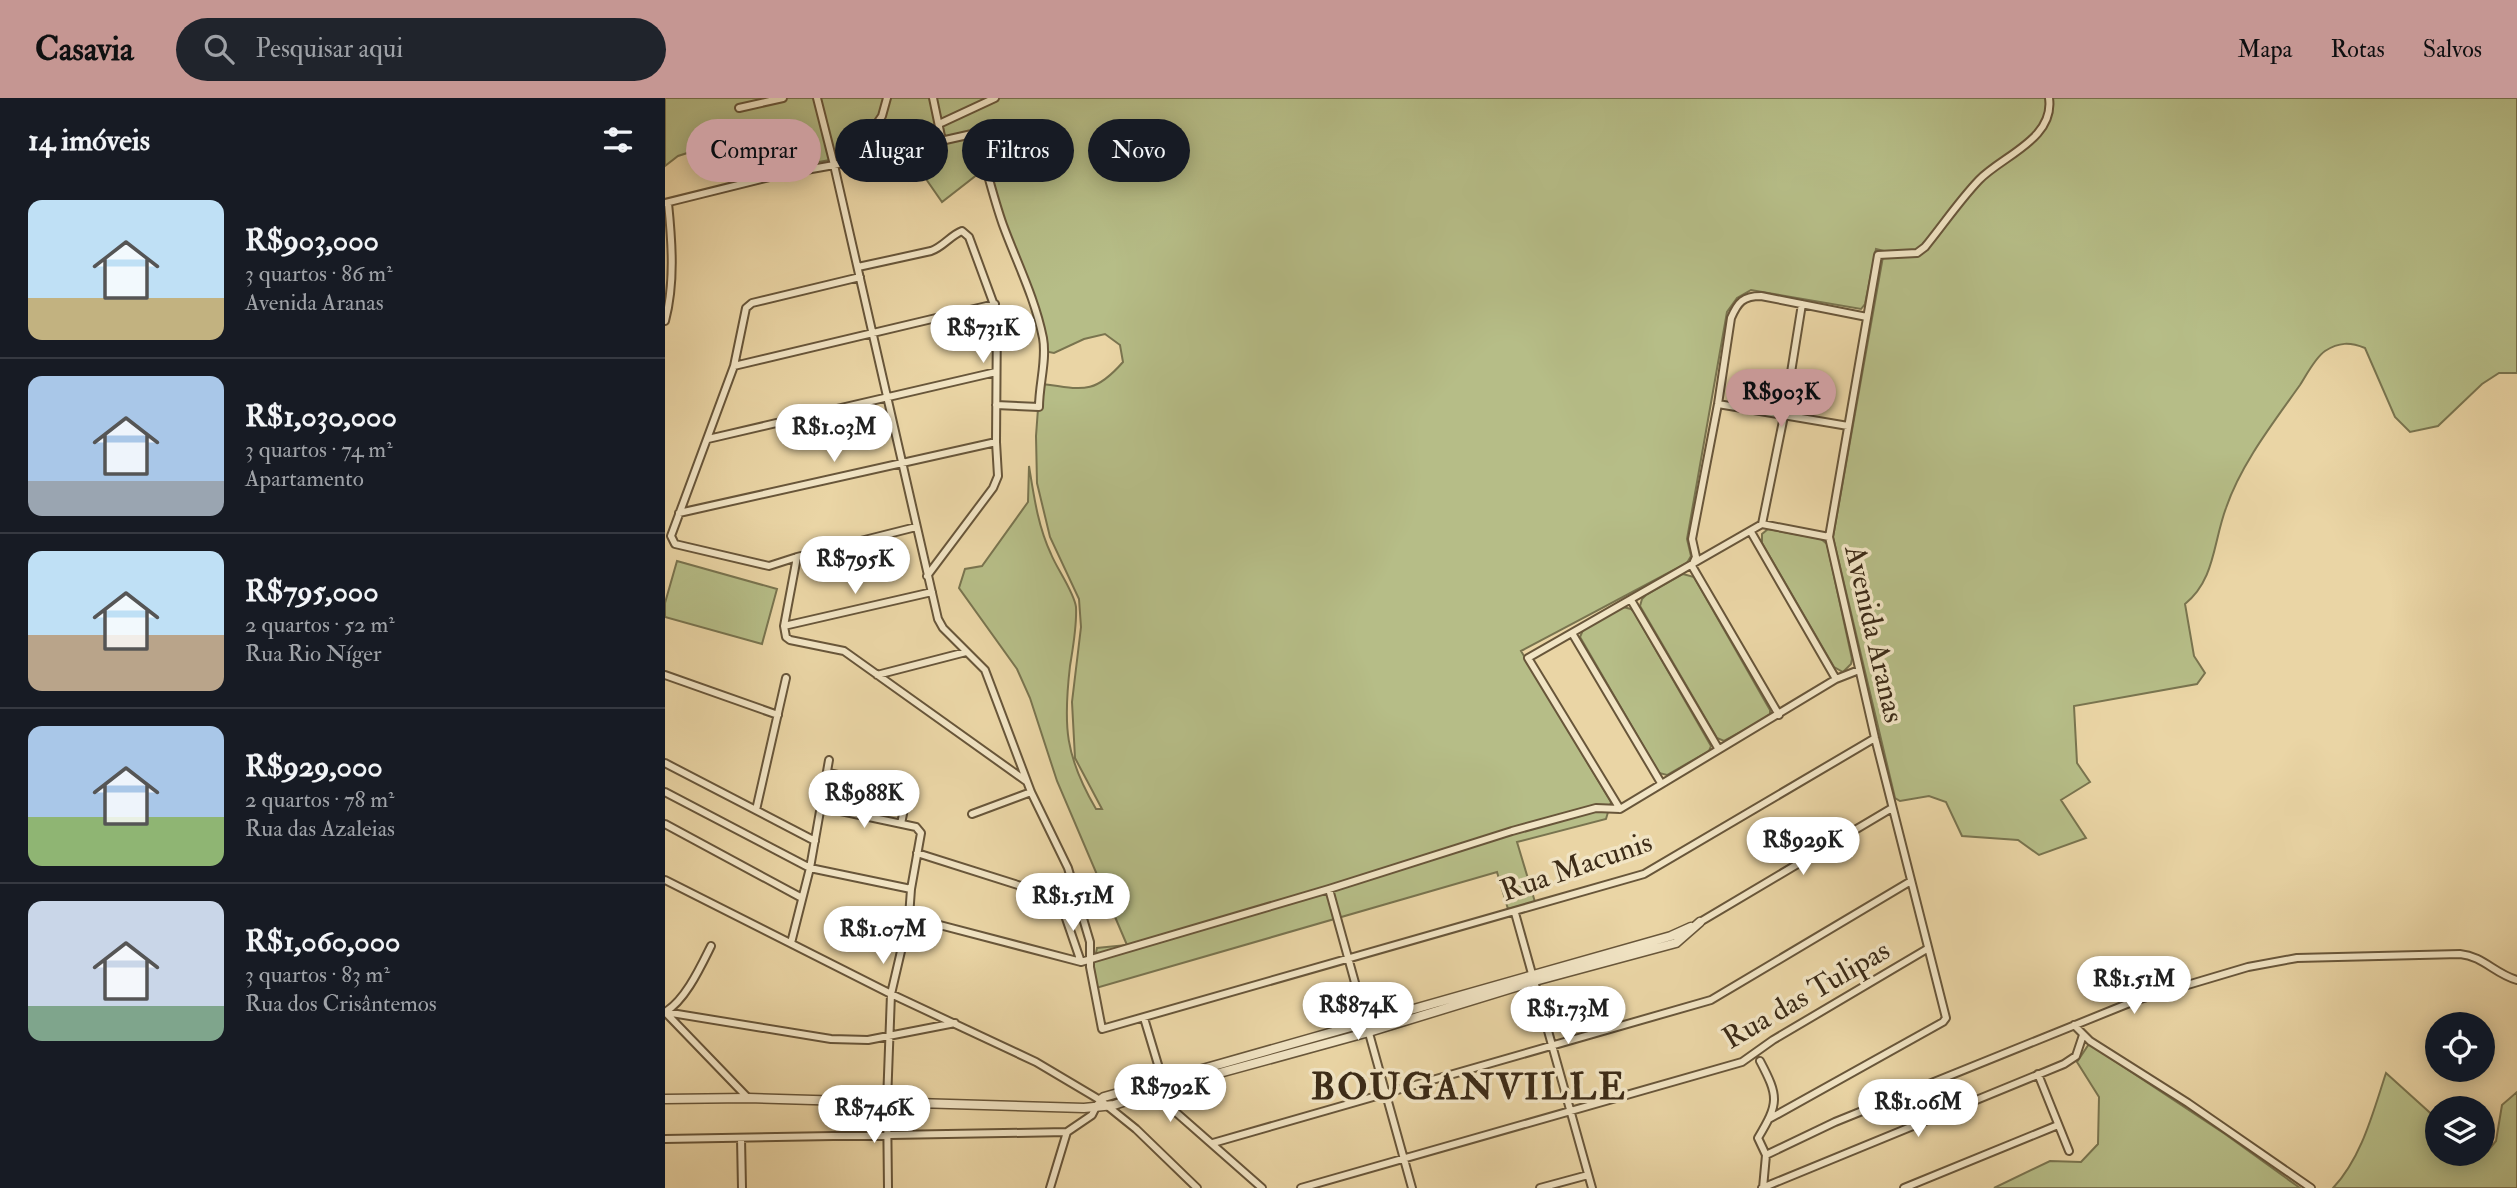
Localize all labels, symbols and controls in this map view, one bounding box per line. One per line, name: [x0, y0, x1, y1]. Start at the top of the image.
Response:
search box: [176, 18, 666, 81]
text: Casavia: [35, 29, 134, 70]
icon: search: [200, 30, 238, 68]
text: Pesquisar aqui: [256, 33, 403, 65]
text: Mapa: [2237, 34, 2292, 65]
text: Rotas: [2330, 34, 2385, 65]
text: Salvos: [2423, 34, 2482, 65]
chip: Comprar: [686, 119, 821, 182]
chip: Alugar: [835, 119, 948, 182]
chip: Filtros: [962, 119, 1074, 182]
chip: Novo: [1088, 119, 1190, 182]
icon: filters: [599, 121, 637, 159]
text: 14 imóveis: [28, 122, 150, 159]
text: R$903,000: [245, 222, 379, 259]
icon: home: [84, 228, 168, 312]
text: 3 quartos · 86 m²: [245, 259, 393, 288]
text: Avenida Aranas: [245, 288, 384, 317]
pin: R$731K: [926, 306, 1040, 365]
text: R$731K: [946, 313, 1020, 342]
pin: R$903K: [1724, 370, 1838, 429]
text: R$903K: [1742, 377, 1820, 406]
text: R$1,030,000: [245, 398, 397, 435]
icon: home: [84, 404, 168, 488]
pin: R$1.03M: [769, 404, 899, 464]
text: R$1.03M: [791, 412, 877, 441]
text: 3 quartos · 74 m²: [245, 435, 393, 464]
text: Apartamento: [245, 464, 364, 493]
pin: R$795K: [798, 536, 912, 596]
street label: Avenida Aranas: [1836, 541, 1913, 726]
text: R$795K: [816, 544, 894, 573]
text: R$795,000: [245, 573, 379, 610]
icon: home: [84, 579, 168, 663]
text: 2 quartos · 52 m²: [245, 610, 395, 639]
text: Rua Rio Níger: [245, 639, 381, 668]
text: R$929,000: [245, 748, 383, 785]
icon: home: [84, 754, 168, 838]
pin: R$988K: [807, 770, 921, 830]
text: R$988K: [825, 778, 903, 807]
text: 2 quartos · 78 m²: [245, 785, 394, 814]
text: Rua das Azaleias: [245, 814, 395, 843]
pin: R$929K: [1746, 818, 1860, 877]
street label: Rua Macunis: [1495, 823, 1657, 910]
text: R$929K: [1763, 825, 1843, 854]
pin: R$1.51M: [1008, 874, 1138, 933]
text: R$1.51M: [1032, 881, 1114, 910]
pin: R$1.07M: [818, 906, 948, 966]
text: R$1.07M: [840, 914, 926, 943]
text: R$1,060,000: [245, 923, 400, 960]
icon: home: [84, 929, 168, 1013]
street label: Rua das Tulipas: [1716, 932, 1897, 1057]
pin: R$1.51M: [2069, 956, 2199, 1016]
text: 3 quartos · 83 m²: [245, 960, 390, 989]
text: R$1.51M: [2093, 964, 2175, 993]
pin: R$874K: [1301, 982, 1415, 1042]
pin: R$1.73M: [1503, 986, 1633, 1046]
text: Rua dos Crisântemos: [245, 989, 437, 1018]
text: R$874K: [1319, 990, 1397, 1019]
text: R$1.73M: [1527, 994, 1609, 1023]
map controls: [2425, 1012, 2495, 1166]
button: locate: [2425, 1012, 2495, 1082]
district label: BOUGANVILLE: [1311, 1064, 1627, 1111]
pin: R$792K: [1113, 1065, 1227, 1124]
text: R$792K: [1130, 1072, 1210, 1101]
pin: R$1.06M: [1853, 1080, 1983, 1139]
pin: R$746K: [817, 1086, 931, 1145]
text: R$1.06M: [1874, 1087, 1962, 1116]
text: R$746K: [834, 1093, 914, 1122]
button: layers: [2425, 1096, 2495, 1166]

